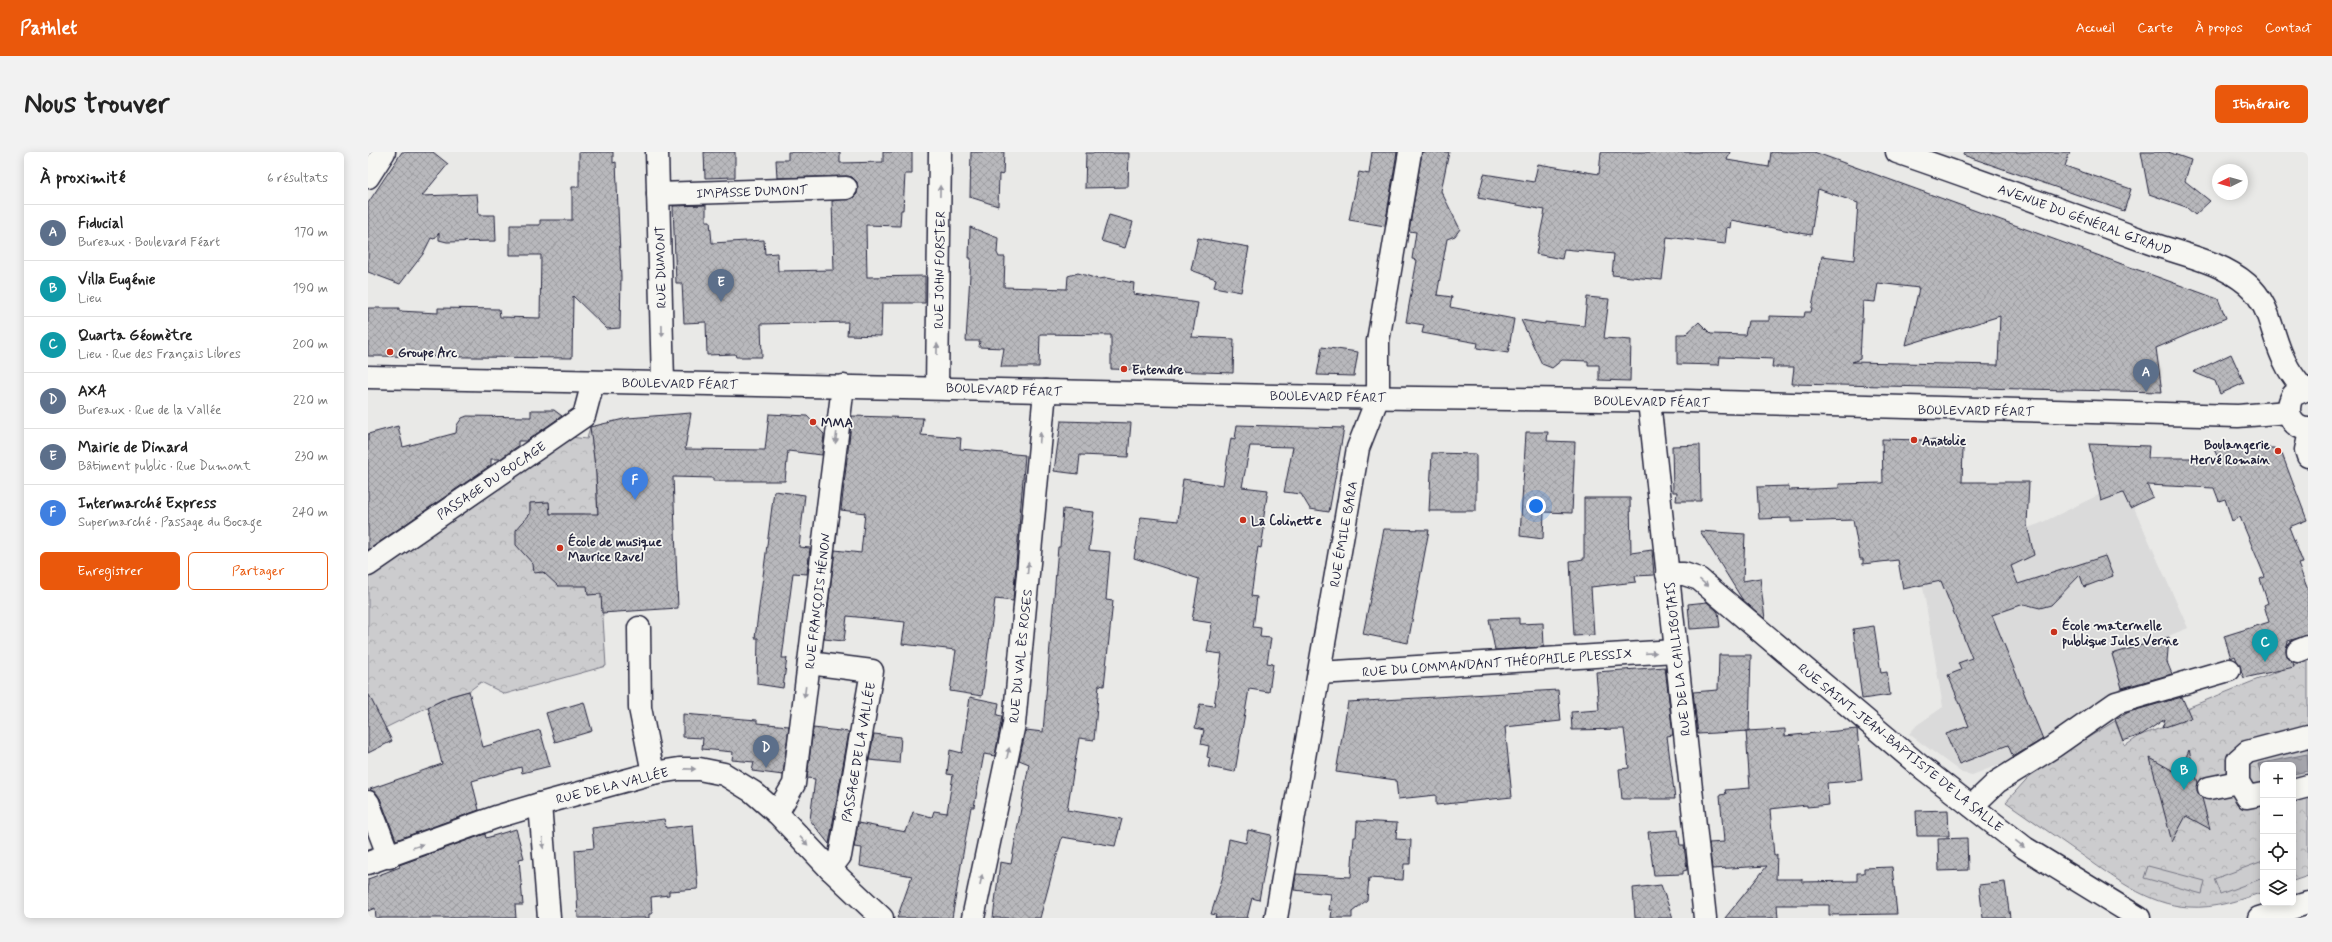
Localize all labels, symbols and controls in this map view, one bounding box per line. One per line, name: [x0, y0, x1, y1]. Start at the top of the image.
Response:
text: Pathlet: [20, 16, 77, 41]
text: Accueil: [2076, 19, 2115, 37]
text: Carte: [2137, 19, 2173, 37]
text: À propos: [2195, 19, 2243, 37]
text: Contact: [2265, 19, 2312, 37]
button: Itinéraire: [2215, 85, 2308, 123]
text: Nous trouver: [24, 86, 169, 123]
north arrow: [2212, 164, 2248, 200]
text: À proximité: [40, 167, 125, 189]
text: 6 résultats: [267, 170, 328, 187]
street label: AVENUE DU GÉNÉRAL GIRAUD: [1995, 180, 2174, 260]
street label: IMPASSE DUMONT: [696, 182, 809, 203]
one-way arrow: [937, 184, 943, 197]
street label: RUE JOHN FORSTER: [931, 211, 950, 329]
text: Fiducial: [78, 214, 123, 234]
text: A: [49, 224, 57, 241]
text: 170 m: [294, 224, 328, 241]
street label: RUE DUMONT: [652, 225, 671, 308]
text: Bureaux · Boulevard Féart: [78, 234, 220, 251]
pin: E: [708, 269, 734, 302]
text: Villa Eugénie: [78, 270, 155, 290]
text: B: [49, 280, 57, 297]
text: 190 m: [293, 280, 328, 297]
text: Lieu: [78, 290, 102, 307]
one-way arrow: [659, 325, 665, 338]
text: Quarta Géomètre: [78, 326, 192, 346]
text: C: [48, 336, 58, 353]
text: 200 m: [293, 336, 328, 353]
one-way arrow: [934, 343, 941, 355]
place label: Groupe Arc: [398, 345, 457, 362]
text: Lieu · Rue des Français Libres: [78, 346, 241, 363]
marker: Groupe Arc: [385, 347, 395, 357]
pin: A: [2133, 359, 2159, 392]
place label: Entendre: [1132, 362, 1184, 379]
marker: Entendre: [1119, 364, 1129, 374]
street label: BOULEVARD FÉART: [622, 374, 739, 394]
street label: BOULEVARD FÉART: [946, 379, 1063, 401]
text: AXA: [78, 382, 107, 402]
street label: BOULEVARD FÉART: [1270, 387, 1387, 407]
text: D: [49, 392, 57, 409]
text: 220 m: [293, 392, 328, 409]
street label: BOULEVARD FÉART: [1594, 392, 1711, 412]
street label: BOULEVARD FÉART: [1918, 401, 2035, 421]
text: Bureaux · Rue de la Vallée: [78, 402, 221, 419]
place label: MMA: [821, 415, 853, 432]
marker: MMA: [808, 417, 818, 427]
one-way arrow: [833, 432, 840, 444]
one-way arrow: [1037, 432, 1044, 444]
place label: Anatolie: [1922, 433, 1967, 450]
marker: Anatolie: [1909, 435, 1919, 445]
place label: Boulangerie Hervé Romain: [2190, 437, 2271, 469]
text: Mairie de Dinard: [78, 438, 188, 458]
street label: PASSAGE DU BOCAGE: [434, 438, 550, 524]
marker: Boulangerie Hervé Romain: [2273, 446, 2283, 456]
text: E: [49, 448, 57, 465]
text: 230 m: [294, 448, 328, 465]
text: Bâtiment public · Rue Dumont: [78, 458, 251, 475]
pin: F: [622, 467, 648, 500]
street label: RUE ÉMILE BARA: [1326, 480, 1362, 589]
text: Intermarché Express: [78, 494, 216, 514]
your location: [1526, 496, 1546, 516]
text: F: [50, 504, 56, 521]
text: 240 m: [292, 504, 328, 521]
place label: La Colinette: [1251, 513, 1322, 530]
text: Supermarché · Passage du Bocage: [78, 514, 262, 531]
marker: La Colinette: [1238, 515, 1248, 525]
street label: RUE FRANÇOIS HÉNON: [801, 532, 835, 670]
place label: École de musique Maurice Ravel: [568, 533, 663, 566]
marker: École de musique Maurice Ravel: [555, 543, 565, 553]
button: Enregistrer: [40, 552, 180, 590]
button: Partager: [188, 552, 328, 590]
one-way arrow: [1025, 562, 1032, 574]
one-way arrow: [1699, 579, 1710, 587]
street label: RUE DE LA CAILLIBOTAIS: [1662, 581, 1695, 737]
street label: RUE DU VAL ÈS ROSES: [1006, 588, 1037, 724]
place label: École maternelle publique Jules Verne: [2062, 617, 2179, 650]
marker: École maternelle publique Jules Verne: [2049, 627, 2059, 637]
pin: C: [2252, 629, 2278, 662]
street label: RUE DU COMMANDANT THÉOPHILE PLESSIX: [1361, 645, 1633, 681]
one-way arrow: [1645, 649, 1657, 656]
street label: RUE SAINT-JEAN-BAPTISTE DE LA SALLE: [1794, 660, 2006, 836]
street label: PASSAGE DE LA VALLÉE: [838, 680, 880, 824]
one-way arrow: [802, 686, 809, 698]
pin: D: [753, 735, 779, 768]
one-way arrow: [1005, 746, 1011, 759]
pin: B: [2171, 757, 2197, 790]
map controls: [2260, 762, 2296, 906]
button: +: [2260, 762, 2296, 798]
street label: RUE DE LA VALLÉE: [554, 763, 671, 809]
one-way arrow: [684, 766, 697, 772]
button: −: [2260, 798, 2296, 834]
button: locate: [2260, 834, 2296, 870]
one-way arrow: [799, 836, 809, 846]
one-way arrow: [539, 837, 546, 849]
one-way arrow: [2015, 840, 2026, 848]
one-way arrow: [413, 843, 425, 849]
button: layers: [2260, 870, 2296, 906]
one-way arrow: [979, 874, 985, 886]

